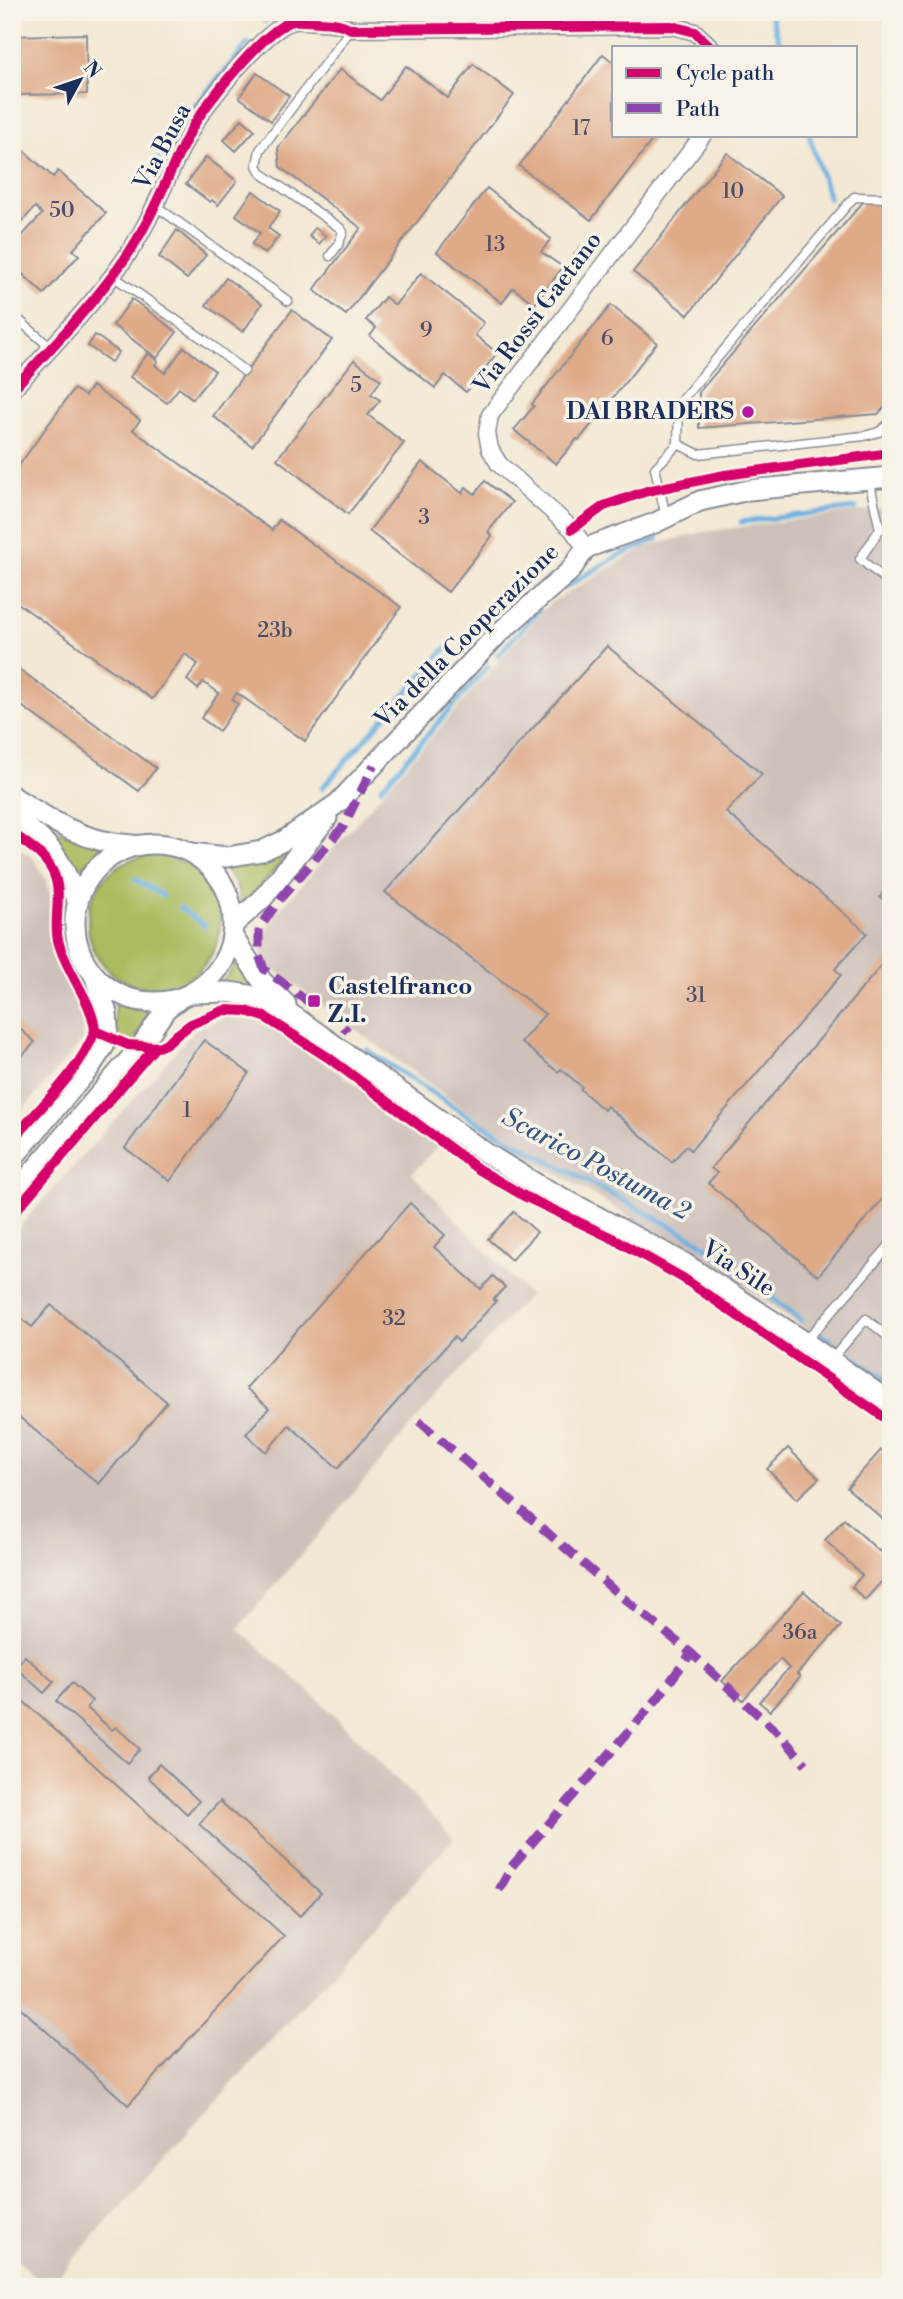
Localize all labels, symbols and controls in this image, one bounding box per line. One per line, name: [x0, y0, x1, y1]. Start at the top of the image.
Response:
north arrow: [46, 46, 116, 116]
legend: [612, 46, 858, 136]
text: N: [78, 56, 106, 83]
text: Cycle path: [676, 61, 775, 87]
text: Path: [676, 97, 721, 123]
street label: Via Busa: [127, 98, 199, 196]
house number: 17: [572, 116, 591, 142]
house number: 10: [722, 179, 744, 205]
house number: 50: [49, 198, 75, 224]
street label: Via Rossi Gaetano: [467, 226, 609, 401]
house number: 13: [485, 232, 505, 258]
house number: 9: [420, 318, 432, 344]
house number: 6: [601, 326, 614, 352]
house number: 5: [350, 373, 362, 399]
place label: DAI BRADERS: [566, 397, 734, 427]
marker: DAI BRADERS: [740, 404, 756, 420]
house number: 3: [418, 505, 430, 531]
street label: Via della Cooperazione: [368, 537, 566, 735]
house number: 23b: [257, 618, 293, 644]
place label: Castelfranco Z.I.: [328, 972, 473, 1030]
house number: 31: [686, 983, 706, 1009]
marker: Castelfranco Z.I.: [306, 993, 322, 1009]
house number: 1: [182, 1098, 192, 1124]
water label: Scarico Postuma 2: [496, 1101, 696, 1228]
street label: Via Sile: [695, 1234, 780, 1304]
house number: 32: [382, 1306, 406, 1332]
house number: 36a: [783, 1620, 818, 1646]

